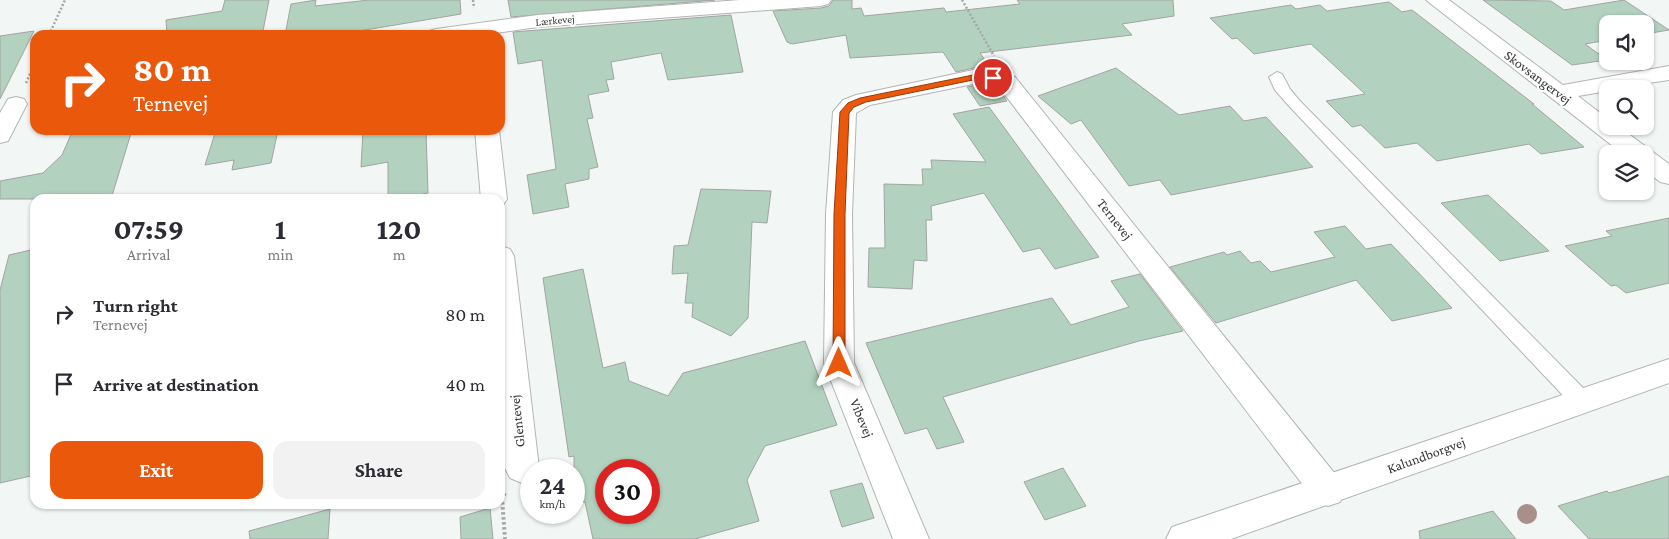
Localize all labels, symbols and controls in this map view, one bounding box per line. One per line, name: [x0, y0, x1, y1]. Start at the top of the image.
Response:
street label: Lærkevej: [535, 12, 575, 29]
map controls: [1599, 15, 1654, 200]
button: sound: [1599, 15, 1654, 70]
street label: Skovsangervej: [1501, 47, 1575, 108]
icon: right: [50, 50, 115, 115]
text: 80 m: [133, 50, 211, 89]
pin: [972, 57, 1014, 99]
icon: arrive: [979, 64, 1007, 92]
button: search: [1599, 80, 1654, 135]
text: Ternevej: [133, 91, 208, 116]
button: layers: [1599, 145, 1654, 200]
street label: Ternevej: [1093, 195, 1136, 243]
text: 07:59: [114, 212, 184, 245]
text: 1: [275, 212, 286, 245]
text: 120: [377, 212, 421, 245]
text: Arrival: [127, 246, 171, 263]
text: min: [268, 246, 293, 263]
text: m: [393, 246, 406, 263]
text: Turn right: [93, 295, 178, 316]
icon: right: [50, 300, 78, 328]
text: 80 m: [445, 304, 485, 325]
text: Ternevej: [93, 316, 148, 333]
position arrow: [812, 336, 864, 388]
icon: arrive: [50, 370, 78, 398]
text: Arrive at destination: [93, 374, 259, 395]
text: 40 m: [446, 374, 485, 395]
street label: Glentevej: [506, 394, 529, 448]
street label: Vibevej: [846, 396, 877, 440]
street label: Kalundborgvej: [1385, 433, 1468, 477]
button: Exit: [50, 441, 263, 499]
button: Share: [273, 441, 485, 499]
speed limit sign: 30: [595, 459, 660, 524]
text: 24: [539, 472, 566, 499]
text: km/h: [540, 497, 565, 511]

